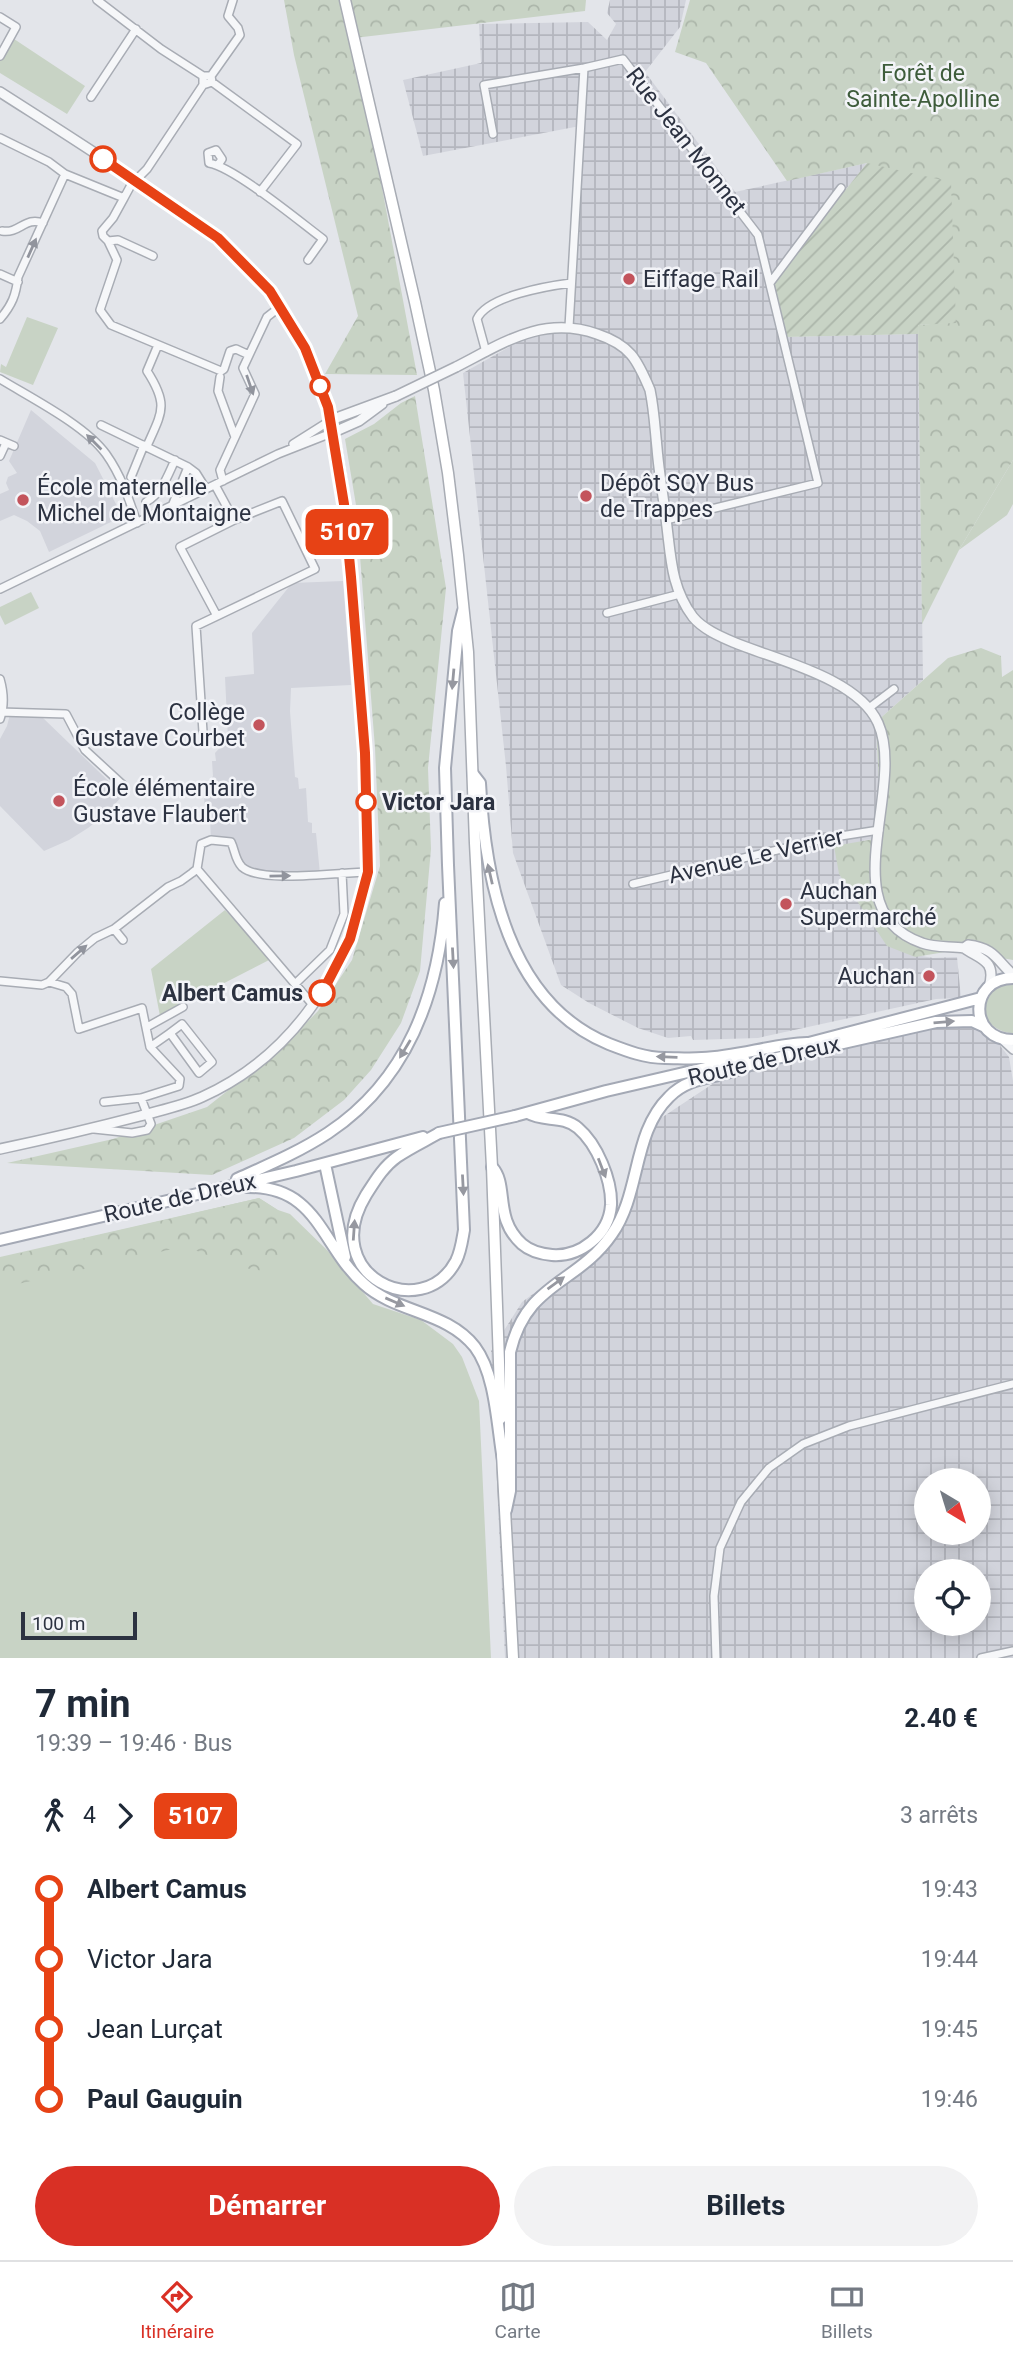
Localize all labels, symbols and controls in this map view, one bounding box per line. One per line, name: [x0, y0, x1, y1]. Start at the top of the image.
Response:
park label: Forêt de Sainte-Apolline: [846, 60, 1000, 113]
street label: Rue Jean Monnet: [620, 62, 752, 220]
unlabelled marker: [90, 146, 116, 172]
one-way arrow: [26, 237, 37, 258]
place label: Eiffage Rail: [643, 266, 759, 293]
marker: Eiffage Rail: [621, 271, 637, 287]
one-way arrow: [245, 375, 256, 396]
unlabelled marker: [310, 376, 330, 396]
one-way arrow: [87, 434, 103, 451]
place label: Dépôt SQY Bus de Trappes: [600, 470, 754, 523]
place label: École maternelle Michel de Montaigne: [37, 473, 251, 527]
marker: Dépôt SQY Bus de Trappes: [578, 488, 594, 504]
marker: École maternelle Michel de Montaigne: [15, 492, 31, 508]
line badge: 5107: [298, 509, 396, 555]
text: 5107: [319, 518, 375, 546]
one-way arrow: [448, 668, 459, 690]
place label: Collège Gustave Courbet: [75, 699, 245, 752]
marker: Collège Gustave Courbet: [251, 717, 267, 733]
place label: École élémentaire Gustave Flaubert: [73, 774, 255, 828]
place label: Victor Jara: [382, 789, 495, 816]
marker: Victor Jara: [356, 792, 376, 812]
marker: École élémentaire Gustave Flaubert: [51, 793, 67, 809]
street label: Avenue Le Verrier: [666, 823, 846, 889]
one-way arrow: [485, 863, 496, 885]
one-way arrow: [269, 870, 291, 881]
place label: Auchan Supermarché: [800, 878, 936, 931]
marker: Auchan Supermarché: [778, 896, 794, 912]
one-way arrow: [71, 945, 88, 960]
one-way arrow: [448, 947, 459, 969]
place label: Auchan: [838, 963, 915, 990]
marker: Auchan: [921, 968, 937, 984]
place label: Albert Camus: [162, 980, 303, 1007]
marker: Albert Camus: [309, 980, 335, 1006]
one-way arrow: [933, 1016, 955, 1027]
street label: Route de Dreux: [685, 1030, 843, 1092]
one-way arrow: [399, 1039, 412, 1059]
one-way arrow: [656, 1052, 678, 1063]
one-way arrow: [597, 1158, 608, 1179]
street label: Route de Dreux: [101, 1167, 259, 1229]
one-way arrow: [458, 1174, 469, 1196]
one-way arrow: [349, 1219, 360, 1241]
one-way arrow: [547, 1276, 565, 1291]
one-way arrow: [385, 1297, 406, 1308]
north arrow: [914, 1468, 990, 1545]
map controls: [914, 1468, 991, 1636]
button: locate: [914, 1559, 991, 1636]
scale bar: [21, 1609, 136, 1641]
text: 100 m: [32, 1612, 85, 1635]
text: 7 min: [35, 1682, 131, 1726]
text: 2.40 €: [904, 1703, 978, 1733]
text: 19:39 – 19:46 · Bus: [35, 1730, 232, 1757]
icon: walk: [35, 1797, 73, 1835]
icon: forward: [106, 1797, 144, 1835]
text: 4: [83, 1802, 96, 1829]
text: 5107: [168, 1802, 223, 1830]
text: 3 arrêts: [900, 1802, 978, 1829]
text: Albert Camus: [87, 1874, 247, 1904]
text: 19:43: [921, 1876, 978, 1903]
text: Victor Jara: [87, 1944, 213, 1974]
text: 19:44: [921, 1946, 978, 1973]
text: Jean Lurçat: [87, 2014, 223, 2044]
text: 19:45: [921, 2016, 978, 2043]
text: Paul Gauguin: [87, 2084, 243, 2114]
text: 19:46: [921, 2086, 978, 2113]
button: Démarrer: [35, 2166, 500, 2246]
button: Billets: [514, 2166, 978, 2246]
tab: Itinéraire: [140, 2278, 214, 2343]
tab: Carte: [495, 2278, 541, 2343]
tab: Billets: [821, 2278, 873, 2343]

